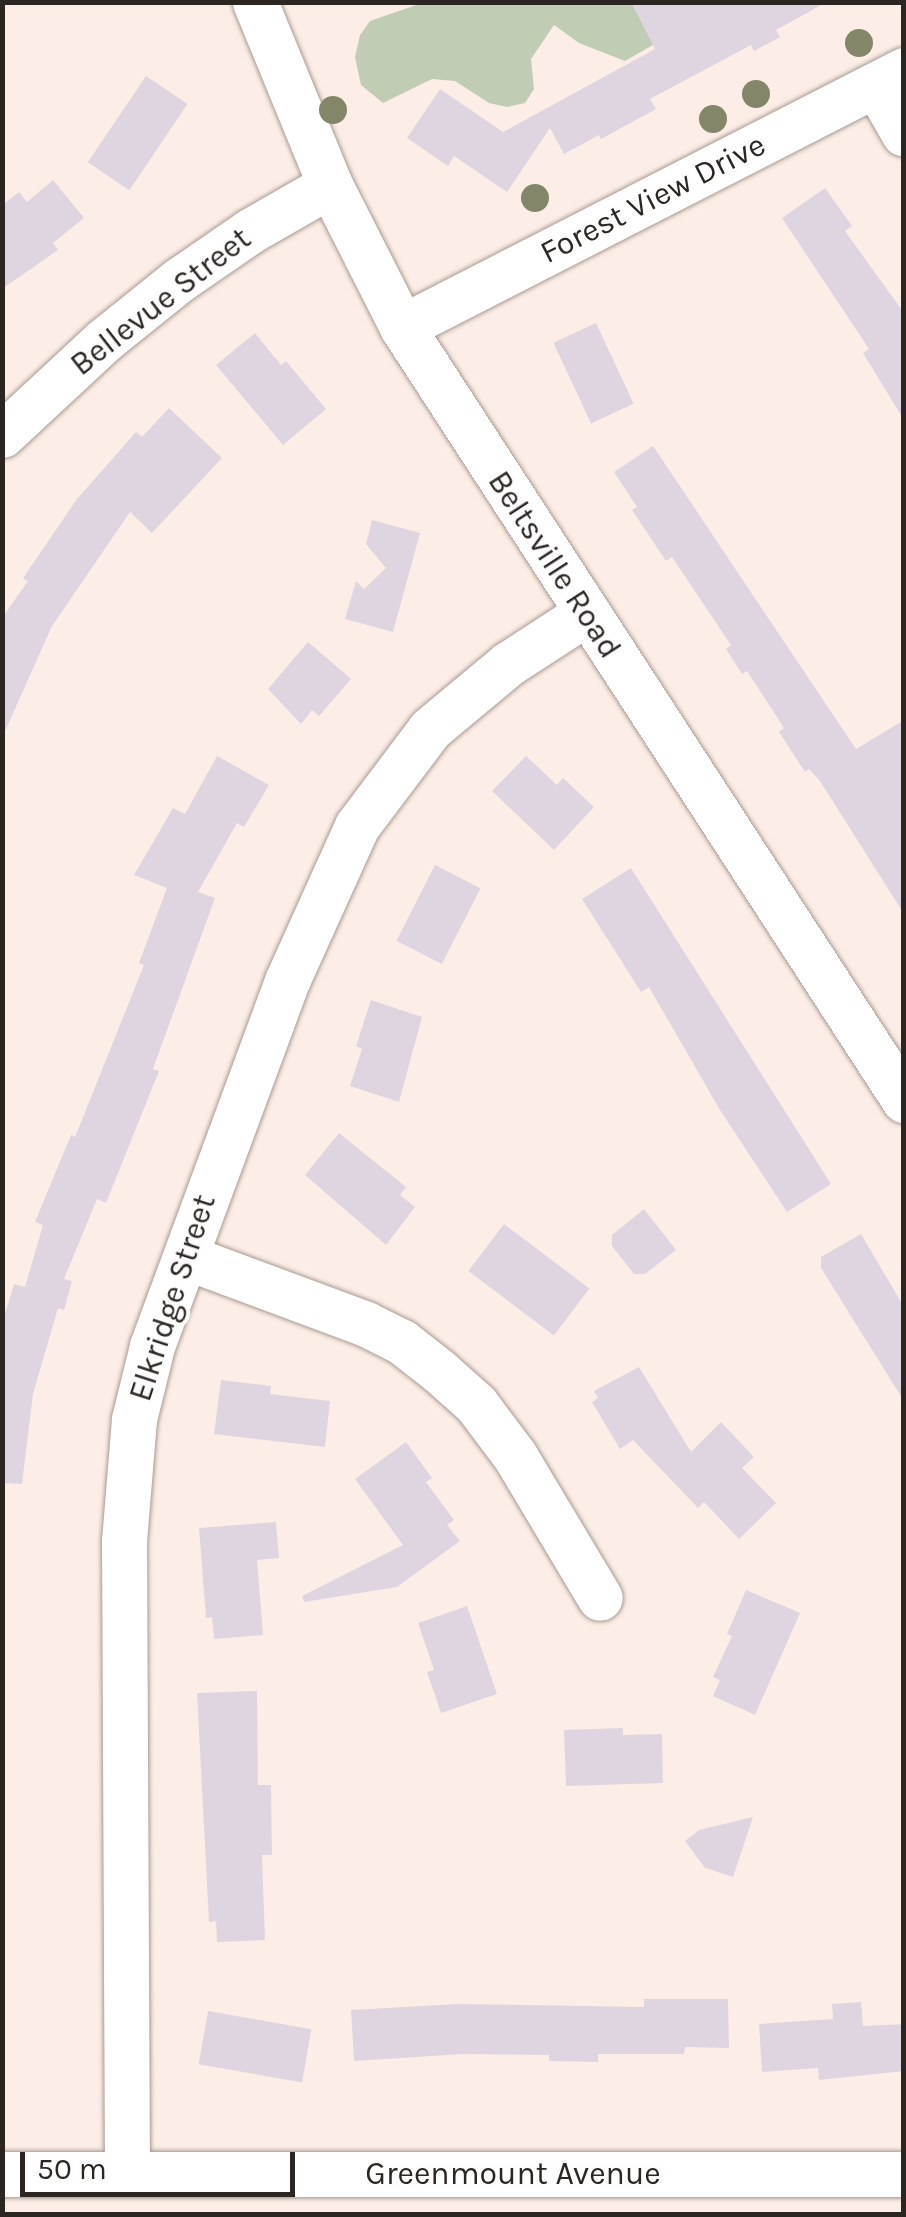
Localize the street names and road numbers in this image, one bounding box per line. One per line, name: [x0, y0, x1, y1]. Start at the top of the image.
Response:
street label: Forest View Drive: [534, 126, 772, 272]
street label: Bellevue Street: [63, 220, 259, 384]
street label: Beltsville Road: [479, 464, 629, 666]
street label: Elkridge Street: [122, 1190, 224, 1406]
street label: Greenmount Avenue: [365, 2155, 661, 2193]

